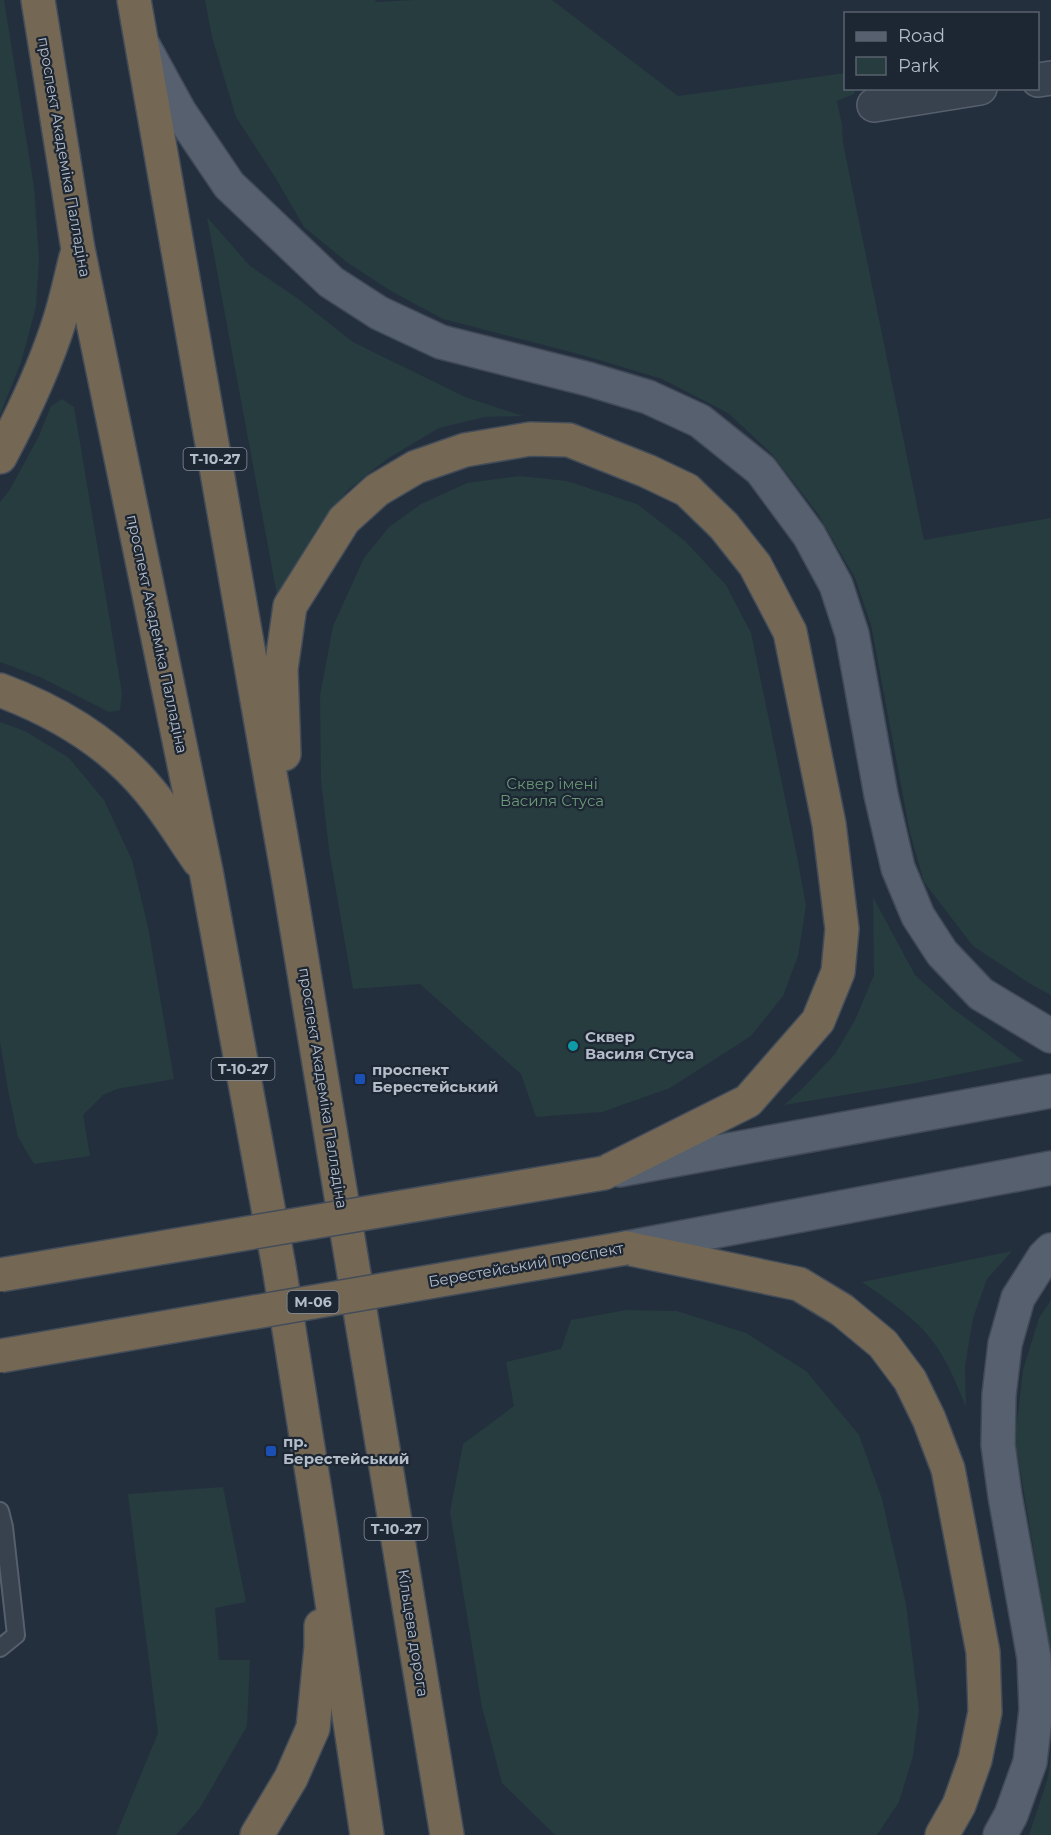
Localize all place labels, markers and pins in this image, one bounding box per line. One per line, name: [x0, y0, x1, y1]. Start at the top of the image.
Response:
place label: Сквер Василя Стуса: [585, 1027, 694, 1063]
marker: Сквер Василя Стуса: [566, 1039, 580, 1053]
place label: проспект Берестейський: [372, 1060, 499, 1096]
marker: проспект Берестейський: [353, 1072, 367, 1086]
place label: пр. Берестейський: [283, 1432, 410, 1468]
marker: пр. Берестейський: [264, 1444, 278, 1458]

